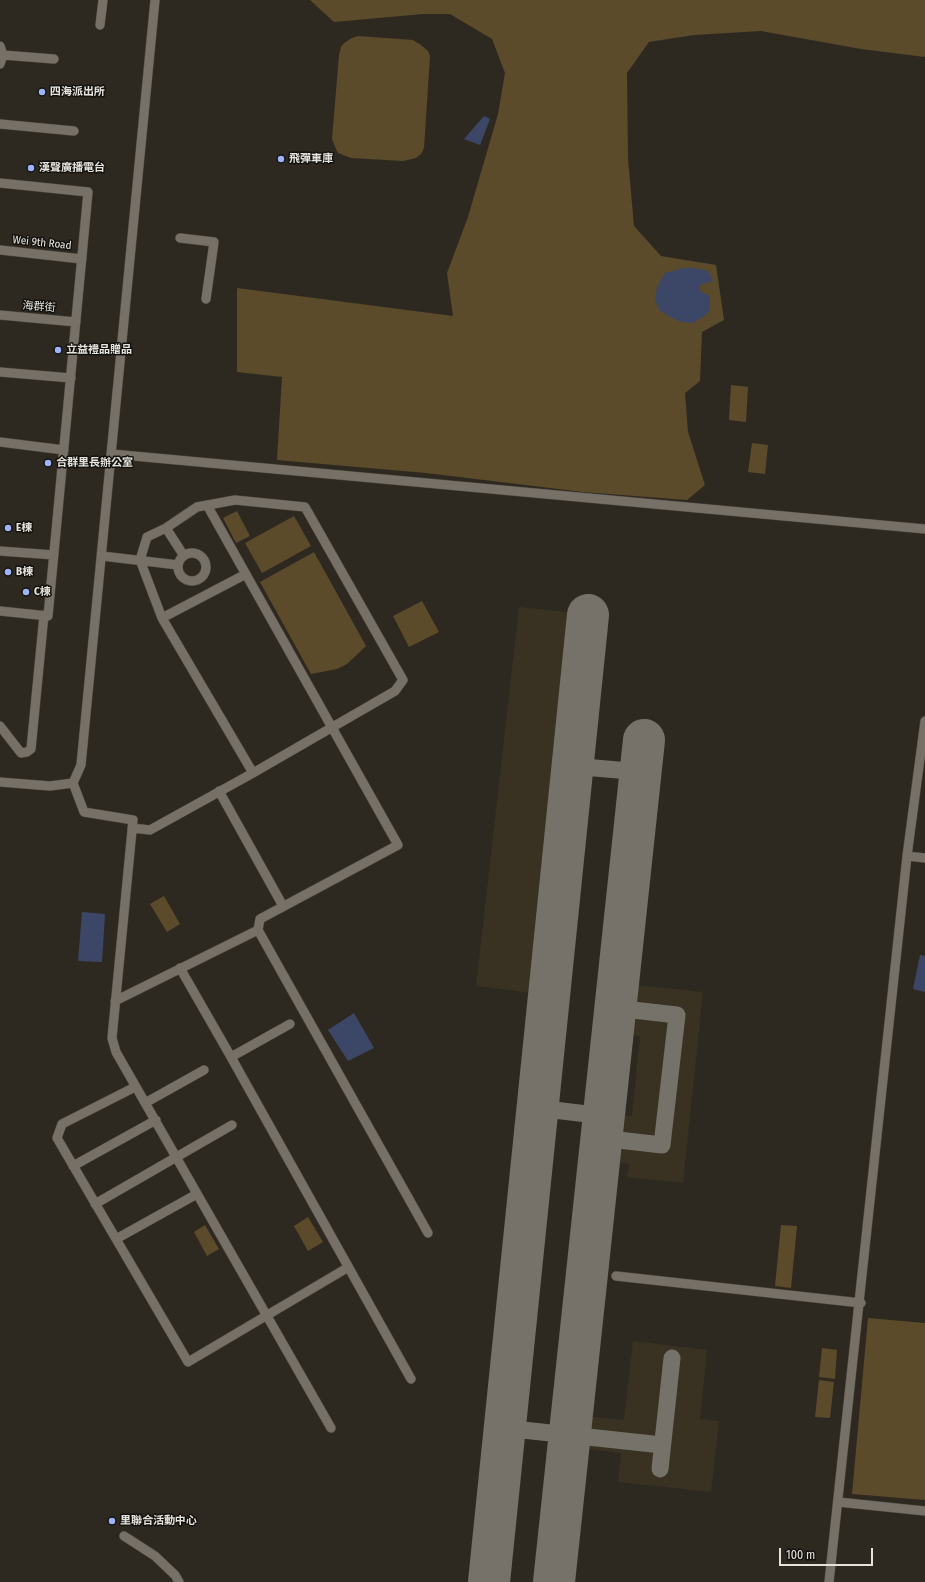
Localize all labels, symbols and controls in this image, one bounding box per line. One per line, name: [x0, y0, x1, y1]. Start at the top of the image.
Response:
place label: 四海派出所: [50, 85, 105, 99]
marker: 四海派出所: [37, 87, 47, 97]
place label: 飛彈車庫: [289, 152, 333, 166]
marker: 飛彈車庫: [276, 154, 286, 164]
place label: 漢聲廣播電台: [39, 161, 105, 175]
marker: 漢聲廣播電台: [26, 163, 36, 173]
street label: Wei 9th Road: [12, 233, 72, 253]
street label: 海群街: [22, 299, 56, 315]
place label: 立益禮品贈品: [66, 343, 132, 357]
marker: 立益禮品贈品: [53, 345, 63, 355]
place label: 合群里長辦公室: [56, 456, 133, 470]
marker: 合群里長辦公室: [43, 458, 53, 468]
place label: E棟: [16, 521, 32, 535]
marker: E棟: [3, 523, 13, 533]
place label: B棟: [16, 565, 33, 579]
marker: B棟: [3, 567, 13, 577]
place label: C棟: [34, 585, 51, 599]
marker: C棟: [21, 587, 31, 597]
place label: 里聯合活動中心: [120, 1514, 197, 1528]
marker: 里聯合活動中心: [107, 1516, 117, 1526]
scale bar: [781, 1540, 875, 1566]
text: 100 m: [786, 1548, 815, 1562]

